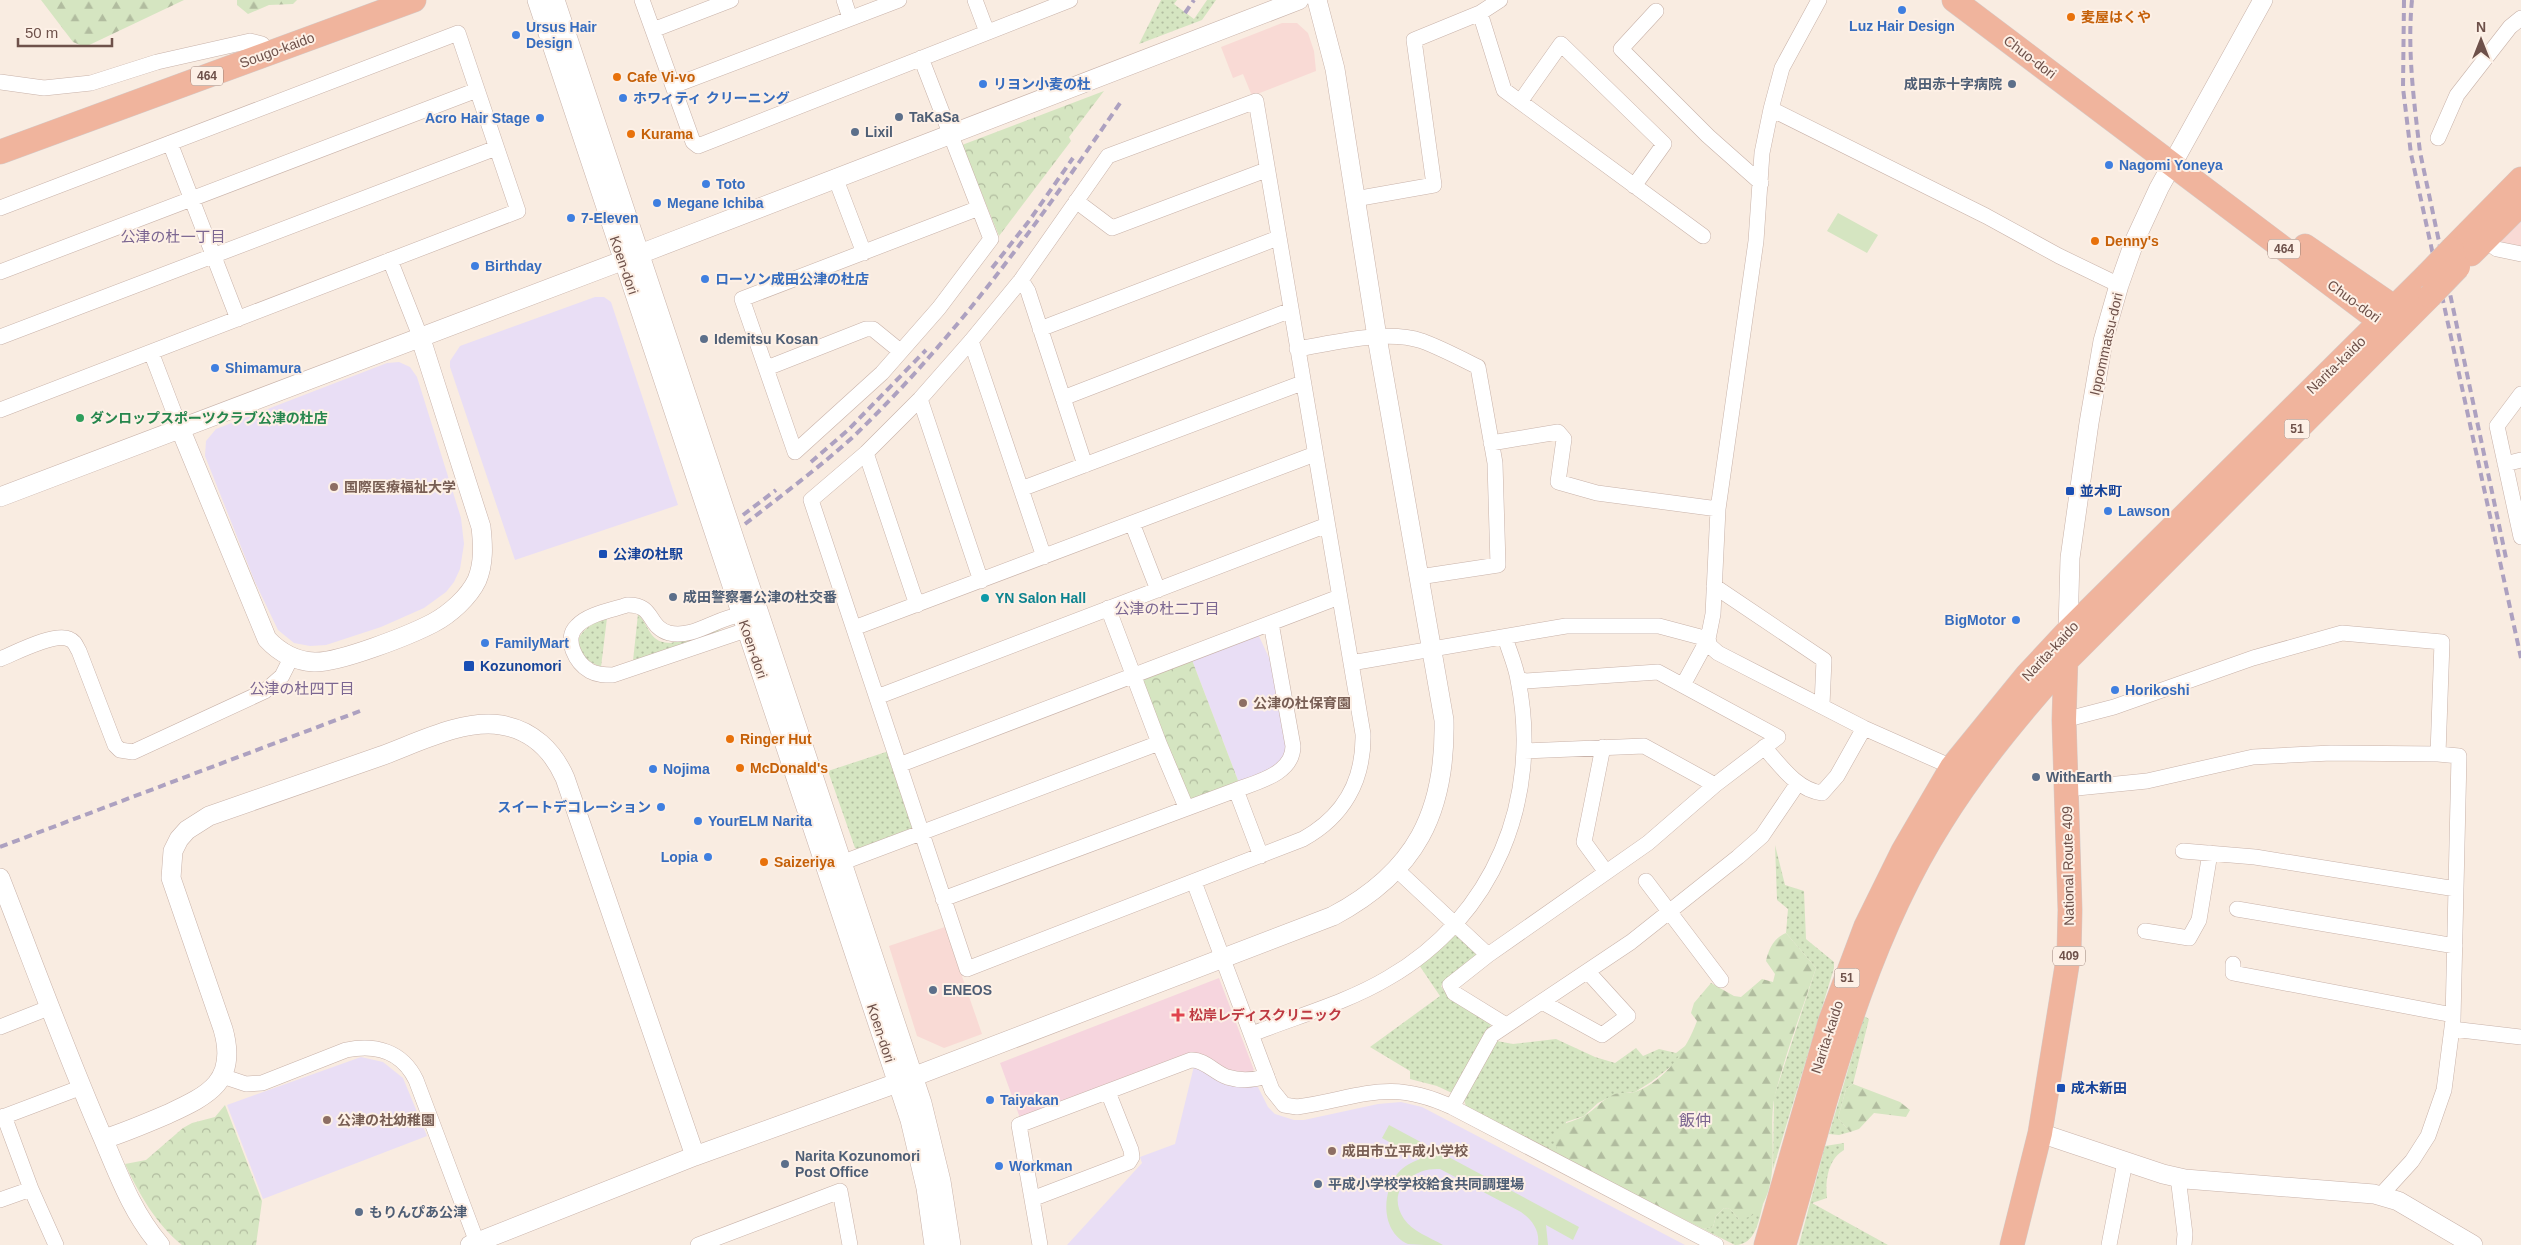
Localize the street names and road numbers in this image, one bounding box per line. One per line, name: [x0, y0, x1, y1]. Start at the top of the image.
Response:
street label: Sougo-kaido: [237, 29, 317, 71]
street label: Chuo-dori: [2001, 32, 2059, 82]
road number: 464: [191, 66, 223, 85]
street label: Koen-dori: [607, 234, 641, 296]
road number: 464: [2268, 240, 2300, 258]
street label: Chuo-dori: [2324, 276, 2384, 326]
street label: Ippommatsu-dori: [2086, 291, 2126, 397]
street label: Narita-kaido: [2303, 333, 2369, 397]
road number: 51: [2284, 419, 2310, 438]
street label: Koen-dori: [736, 618, 770, 680]
street label: Narita-kaido: [2018, 618, 2082, 684]
street label: National Route 409: [2059, 806, 2077, 926]
road number: 409: [2053, 946, 2085, 966]
road number: 51: [1834, 968, 1860, 988]
street label: Narita-kaido: [1808, 998, 1846, 1075]
street label: Koen-dori: [864, 1002, 898, 1064]

